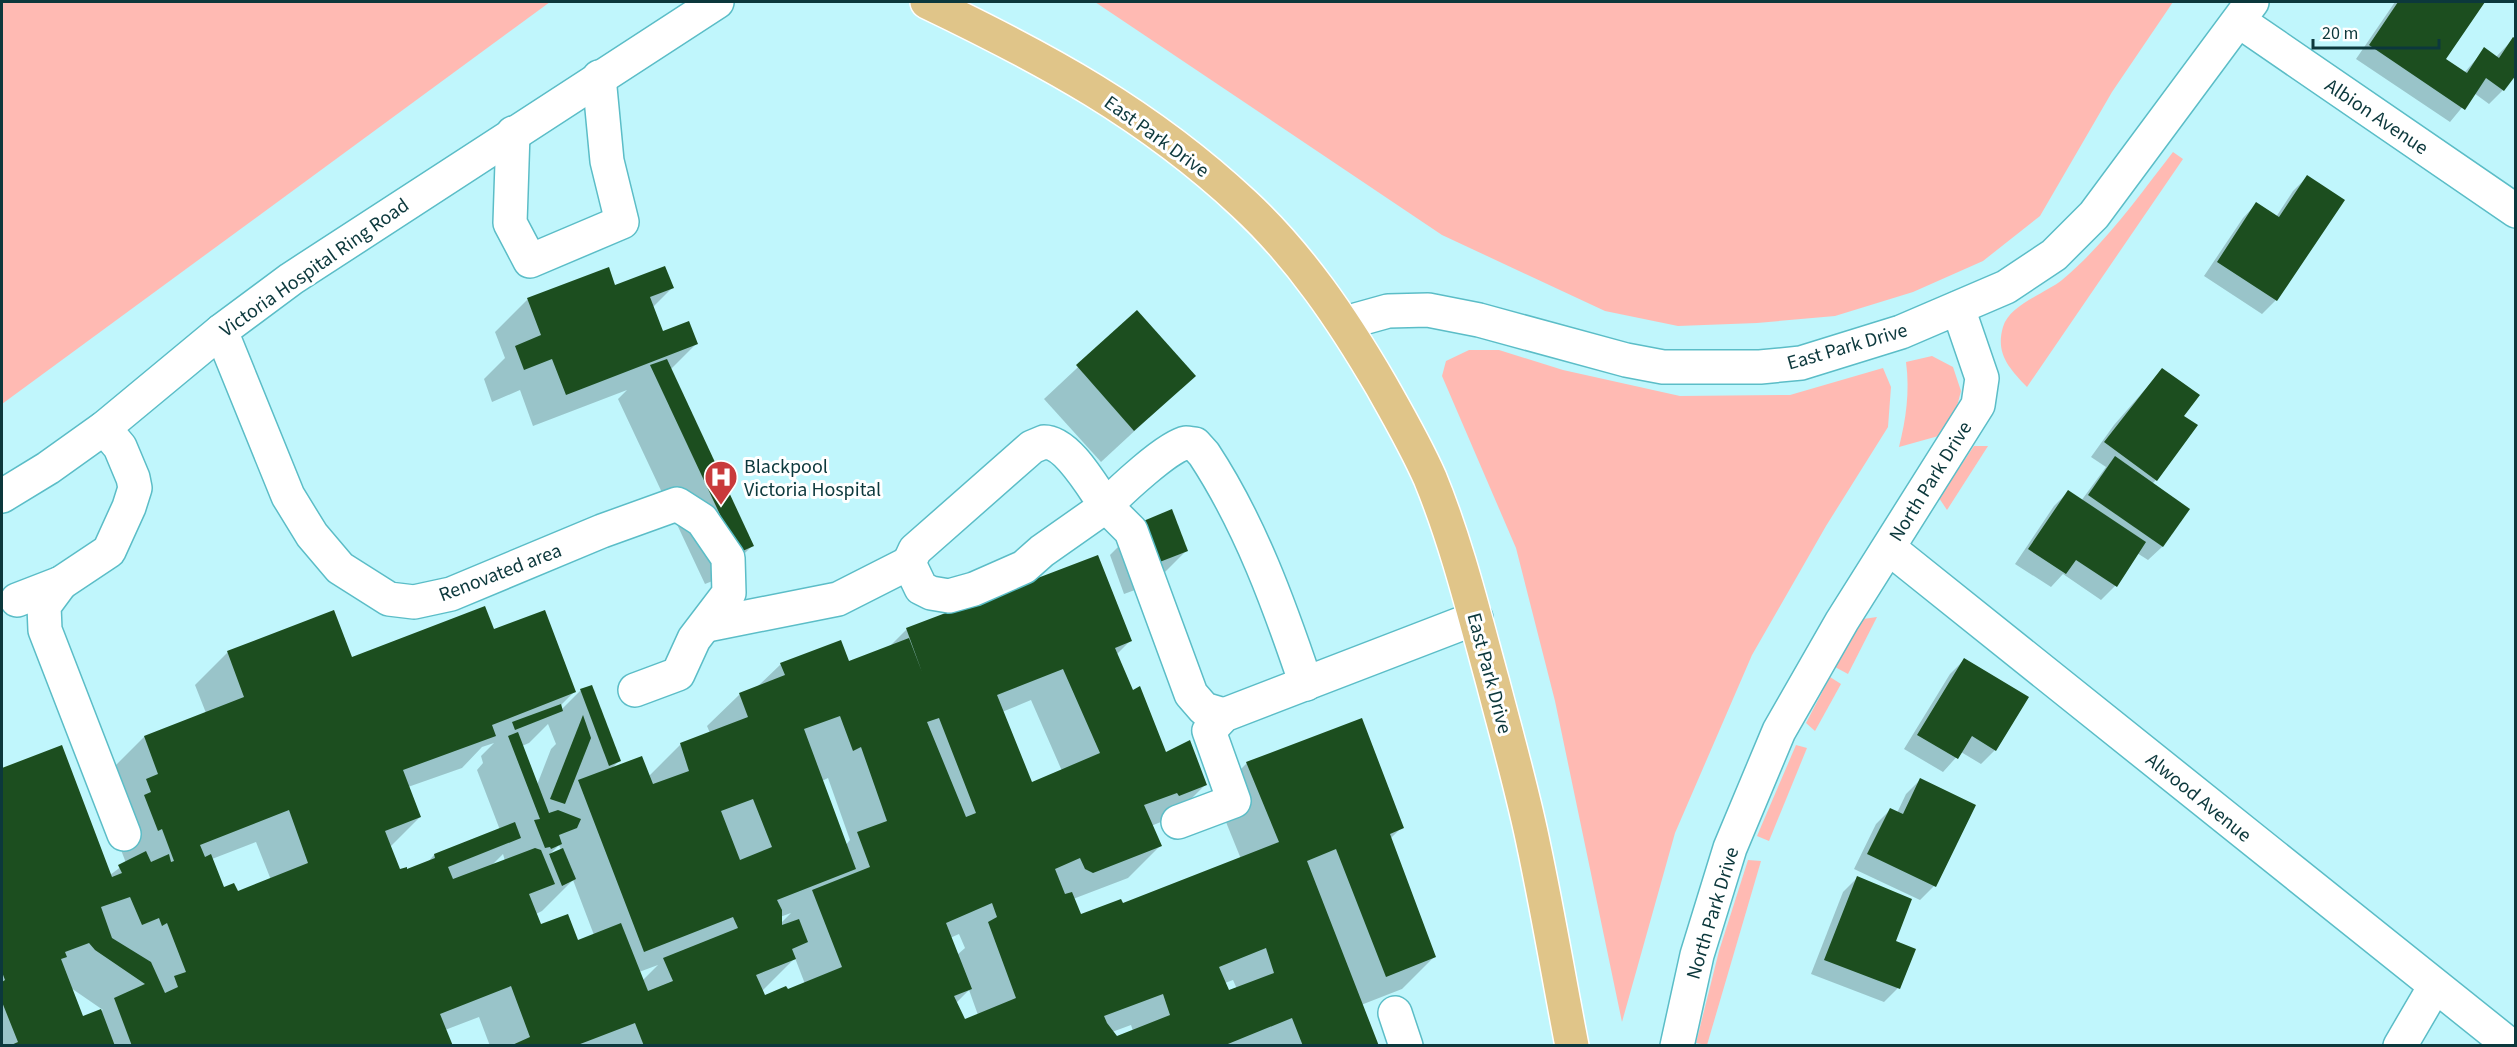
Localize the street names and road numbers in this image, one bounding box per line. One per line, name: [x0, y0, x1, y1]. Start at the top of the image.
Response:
street label: Albion Avenue: [2319, 72, 2434, 162]
street label: East Park Drive: [1098, 89, 1215, 185]
street label: Victoria Hospital Ring Road: [214, 192, 415, 344]
street label: East Park Drive: [1784, 316, 1911, 378]
street label: North Park Drive: [1883, 416, 1979, 547]
street label: Renovated area: [435, 537, 566, 609]
street label: East Park Drive: [1459, 610, 1519, 737]
street label: Alwood Avenue: [2140, 746, 2257, 849]
street label: North Park Drive: [1680, 844, 1746, 983]

